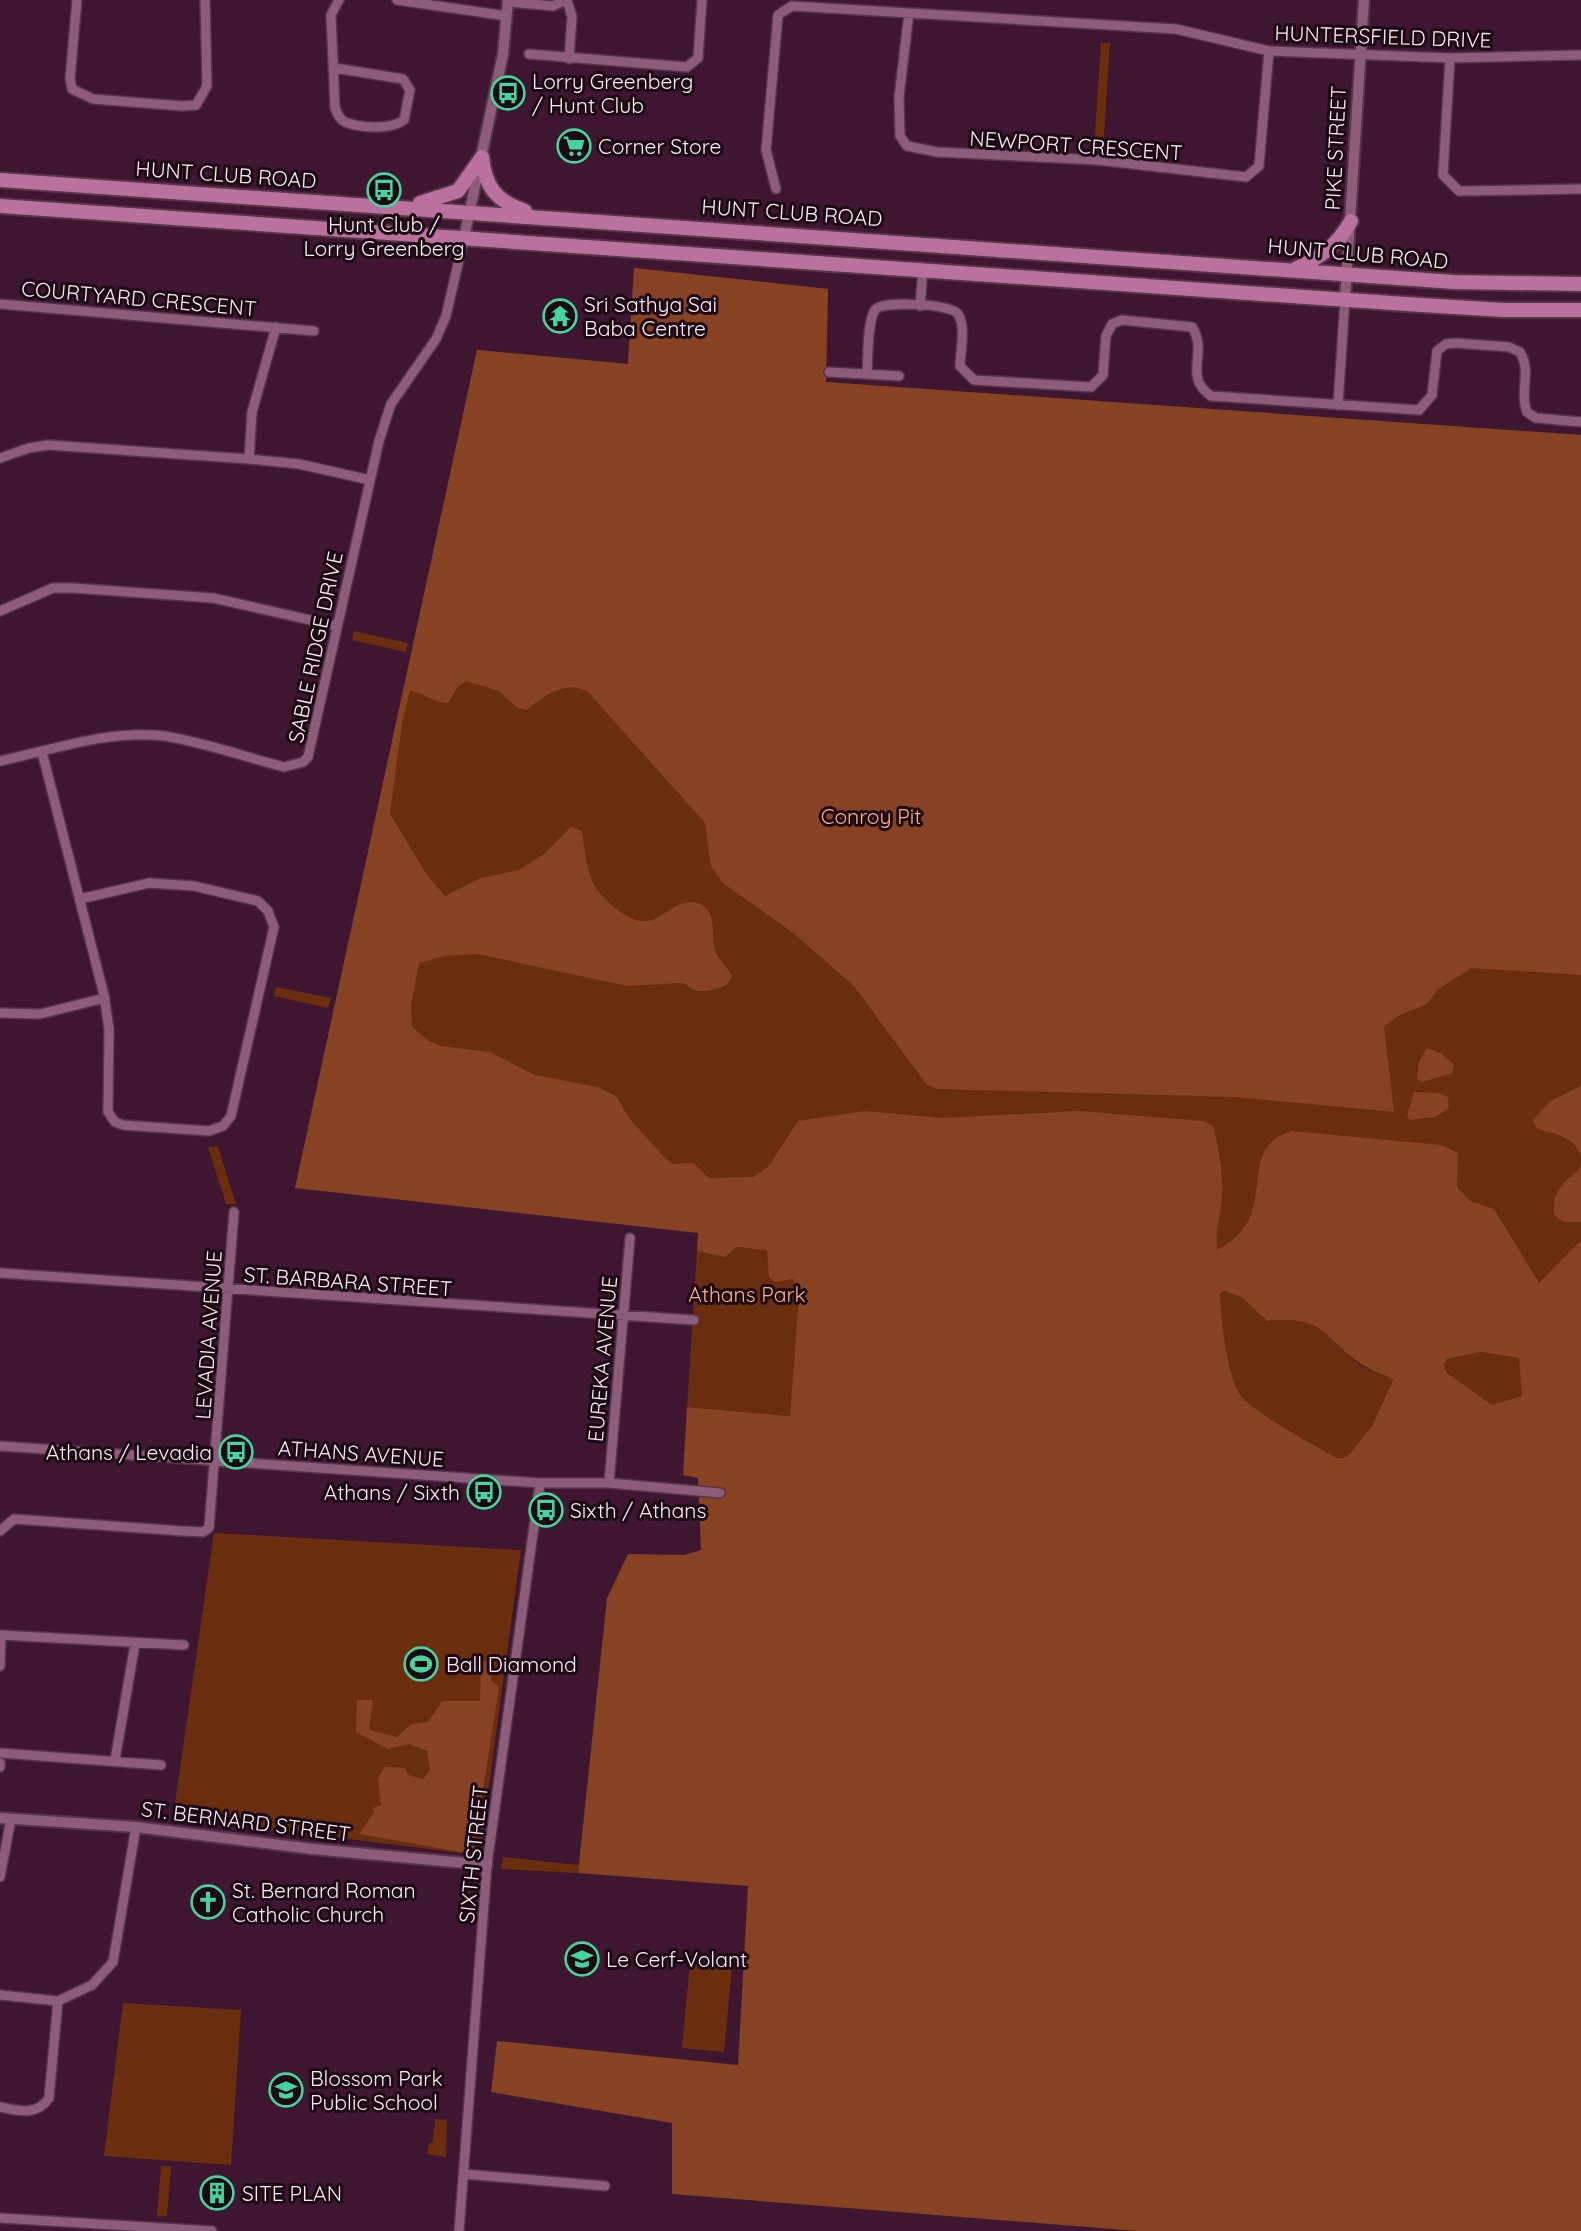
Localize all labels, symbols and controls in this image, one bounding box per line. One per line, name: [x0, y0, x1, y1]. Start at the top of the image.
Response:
street label: HUNTERSFIELD DRIVE: [1274, 19, 1492, 53]
place label: Lorry Greenberg / Hunt Club: [532, 68, 693, 118]
bus stop icon: Lorry Greenberg / Hunt Club: [489, 74, 527, 112]
street label: PIKE STREET: [1319, 85, 1351, 211]
street label: NEWPORT CRESCENT: [969, 125, 1183, 165]
supermarket icon: Corner Store: [555, 127, 593, 165]
place label: Corner Store: [598, 133, 721, 159]
street label: HUNT CLUB ROAD: [135, 155, 317, 193]
bus stop icon: Hunt Club / Lorry Greenberg: [365, 171, 403, 209]
street label: HUNT CLUB ROAD: [701, 193, 883, 231]
place label: Hunt Club / Lorry Greenberg: [303, 211, 465, 261]
street label: HUNT CLUB ROAD: [1267, 232, 1449, 274]
street label: COURTYARD CRESCENT: [20, 275, 258, 321]
place label: Sri Sathya Sai Baba Centre: [584, 291, 717, 341]
temple icon: Sri Sathya Sai Baba Centre: [541, 297, 579, 335]
street label: SABLE RIDGE DRIVE: [282, 549, 348, 745]
park label: Conroy Pit: [821, 803, 921, 829]
street label: LEVADIA AVENUE: [189, 1250, 227, 1420]
street label: ST. BARBARA STREET: [243, 1261, 453, 1301]
street label: EUREKA AVENUE: [582, 1275, 622, 1443]
park label: Athans Park: [688, 1281, 806, 1307]
bus stop icon: Athans / Levadia: [217, 1433, 255, 1471]
street label: ATHANS AVENUE: [277, 1434, 445, 1472]
place label: Athans / Levadia: [46, 1439, 212, 1465]
bus stop icon: Athans / Sixth: [465, 1473, 503, 1511]
place label: Athans / Sixth: [324, 1479, 460, 1505]
bus stop icon: Sixth / Athans: [527, 1491, 565, 1529]
place label: Sixth / Athans: [570, 1497, 706, 1523]
sports icon: Ball Diamond: [402, 1645, 440, 1683]
place label: Ball Diamond: [446, 1651, 577, 1677]
street label: SIXTH STREET: [453, 1784, 493, 1924]
street label: ST. BERNARD STREET: [140, 1795, 352, 1847]
place label: St. Bernard Roman Catholic Church: [232, 1877, 416, 1927]
church icon: St. Bernard Roman Catholic Church: [189, 1883, 227, 1921]
school or university icon: Le Cerf-Volant: [563, 1940, 601, 1978]
place label: Le Cerf-Volant: [606, 1946, 747, 1972]
place label: Blossom Park Public School: [310, 2065, 443, 2115]
school or university icon: Blossom Park Public School: [267, 2071, 305, 2109]
building icon: SITE PLAN: [198, 2174, 236, 2212]
place label: SITE PLAN: [242, 2180, 342, 2206]

